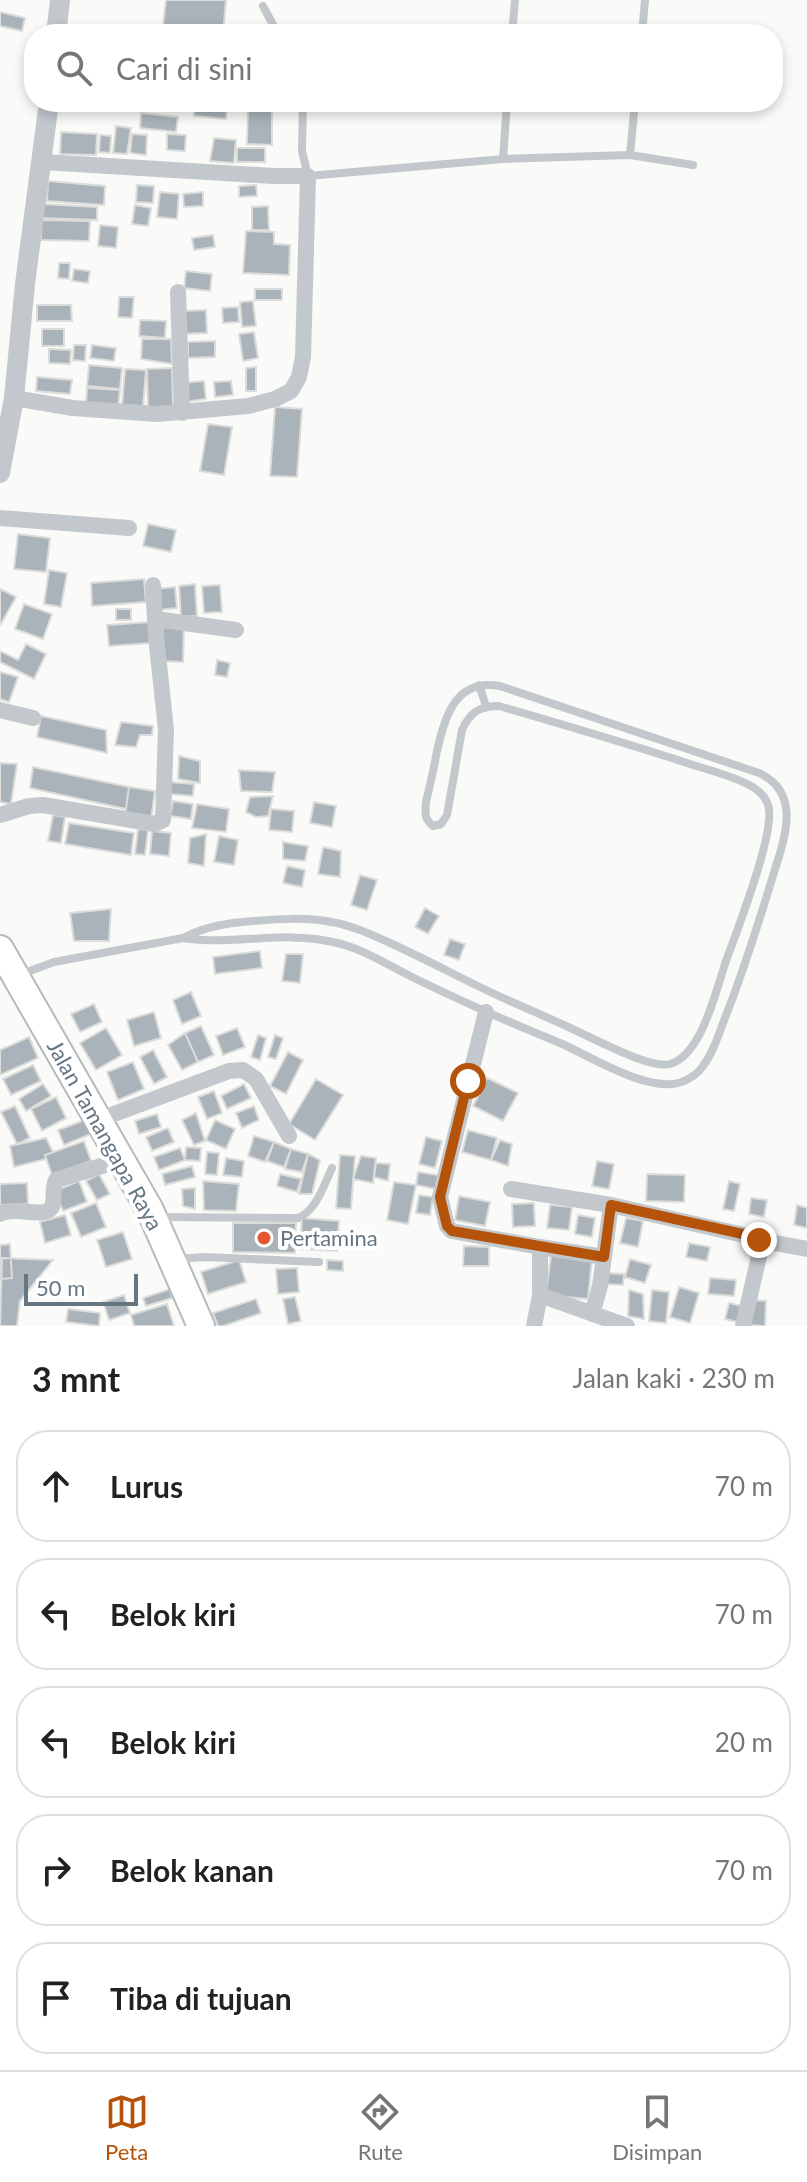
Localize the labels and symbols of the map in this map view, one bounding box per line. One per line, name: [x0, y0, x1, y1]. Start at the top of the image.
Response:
street label: Jalan Tamangapa Raya: [42, 1035, 169, 1235]
route start: [450, 1063, 486, 1099]
route end: [741, 1222, 777, 1258]
place label: Pertamina: [280, 1224, 378, 1251]
marker: Pertamina: [255, 1229, 273, 1247]
scale bar: [24, 1270, 138, 1306]

